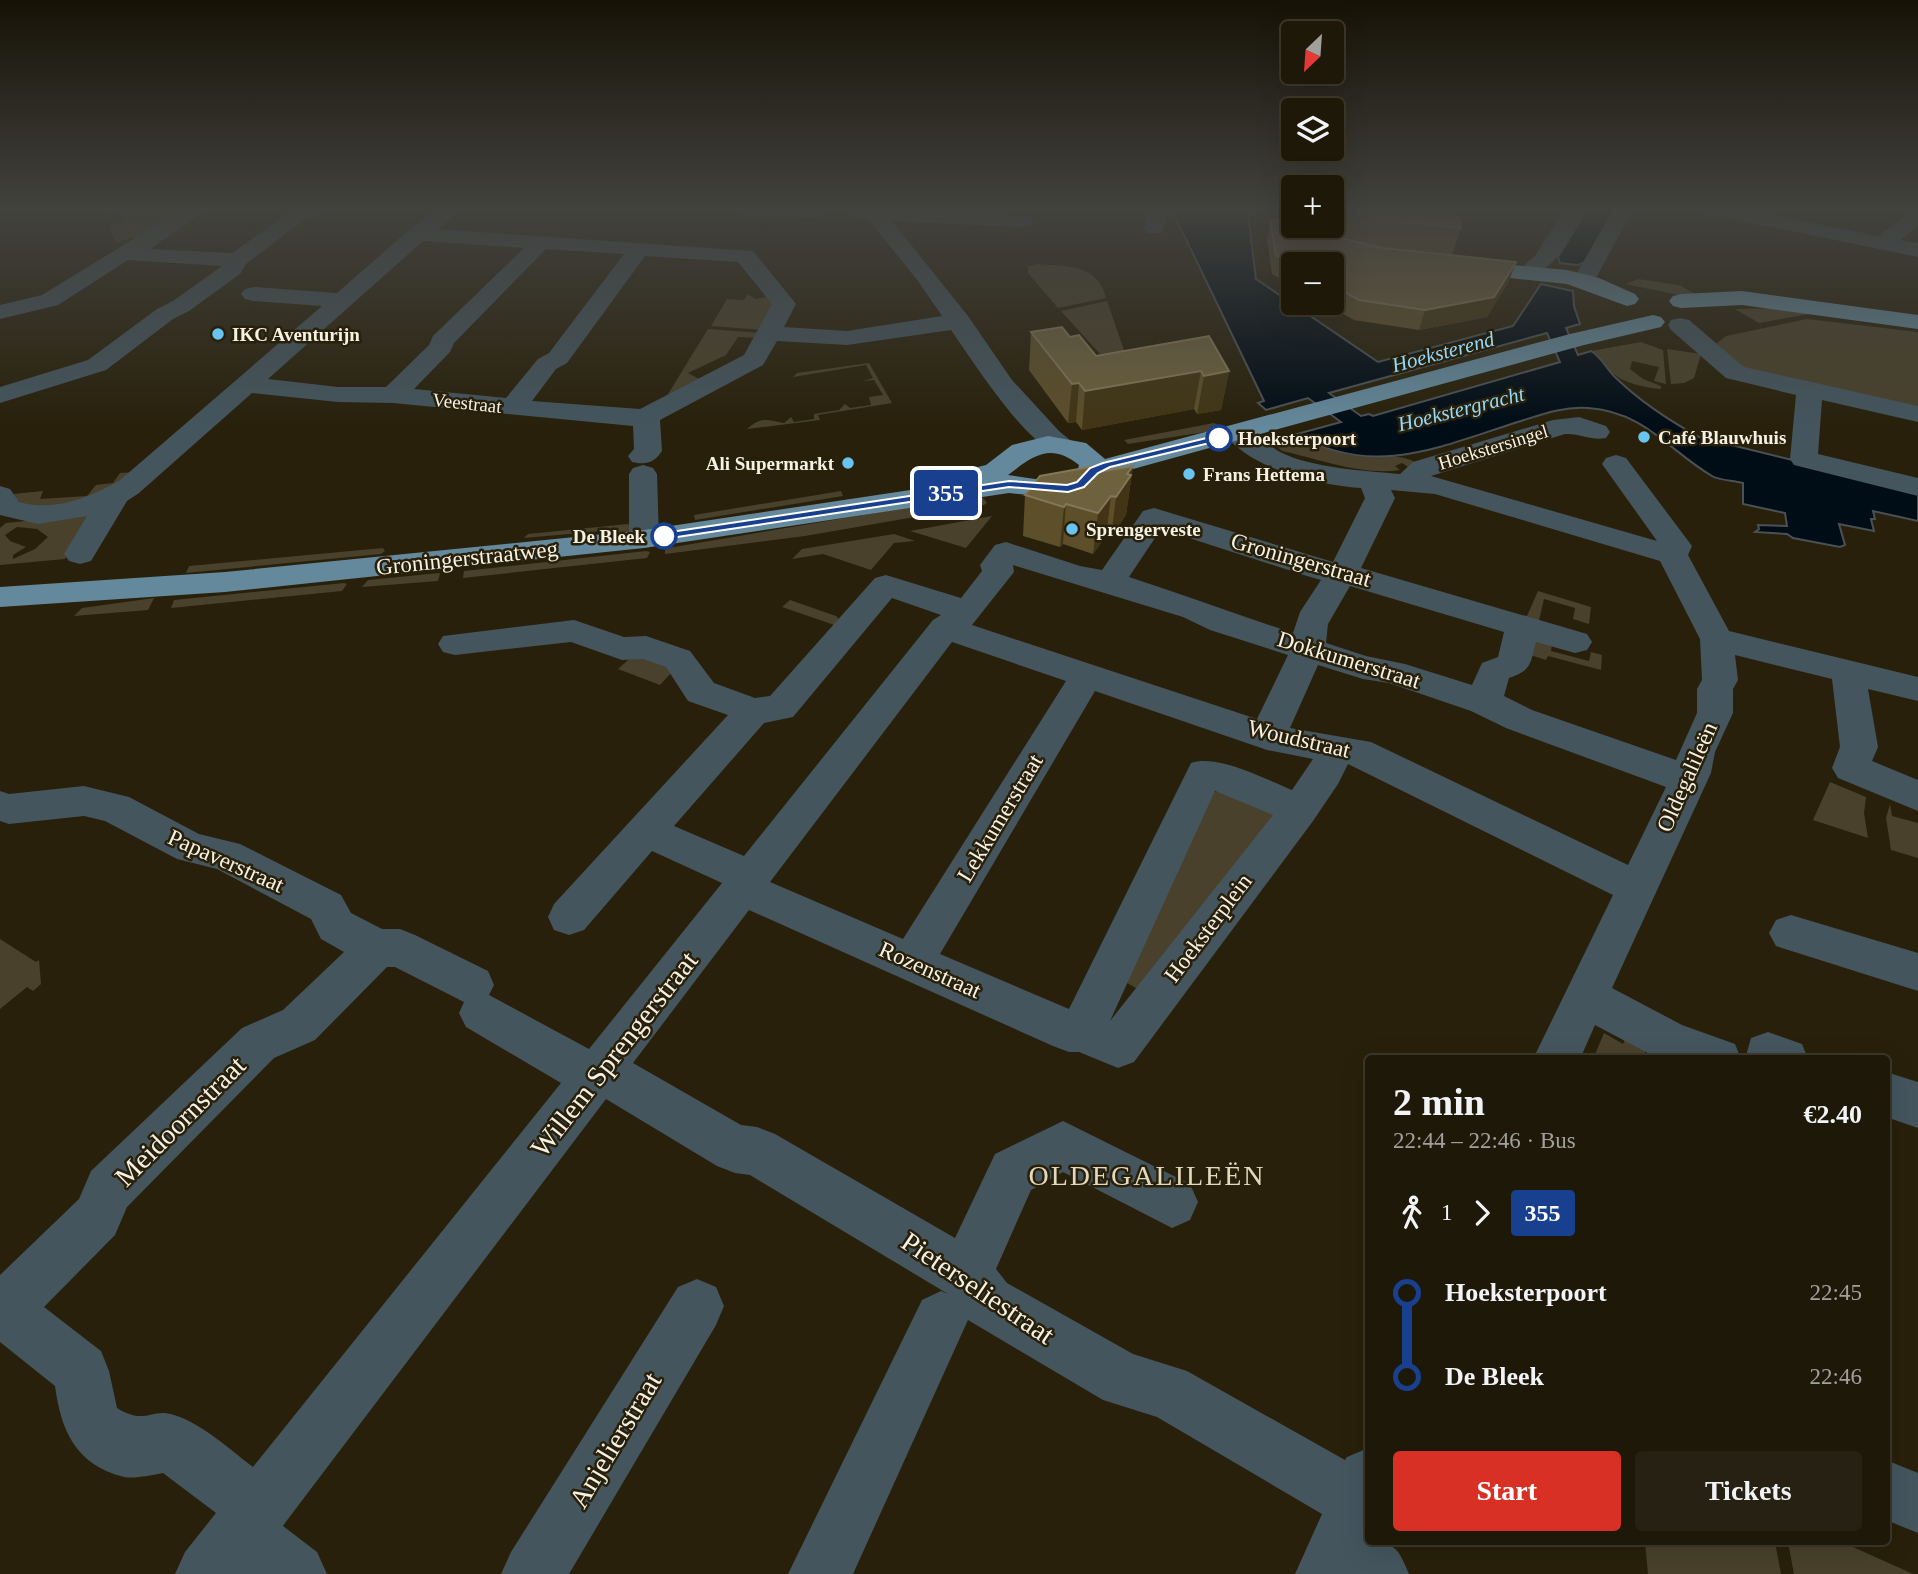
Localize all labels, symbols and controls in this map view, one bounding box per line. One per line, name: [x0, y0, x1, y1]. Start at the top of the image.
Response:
north arrow: [1281, 21, 1344, 84]
map controls: [1281, 21, 1344, 315]
button: layers: [1281, 98, 1344, 161]
button: +: [1281, 175, 1344, 238]
button: −: [1281, 252, 1344, 315]
place label: IKC Aventurijn: [232, 324, 360, 345]
marker: IKC Aventurijn: [210, 326, 226, 342]
water label: Hoeksterend: [1388, 327, 1497, 377]
water label: Hoekstergracht: [1394, 381, 1528, 437]
street label: Veestraat: [431, 389, 503, 417]
street label: Hoekstersingel: [1435, 420, 1551, 474]
marker: Hoeksterpoort: [1206, 425, 1232, 451]
place label: Café Blauwhuis: [1658, 427, 1786, 448]
place label: Hoeksterpoort: [1238, 428, 1357, 449]
marker: Café Blauwhuis: [1636, 429, 1652, 445]
place label: Ali Supermarkt: [706, 453, 835, 474]
marker: Ali Supermarkt: [840, 455, 856, 471]
place label: Frans Hettema: [1203, 464, 1325, 485]
marker: Frans Hettema: [1181, 466, 1197, 482]
line badge: 355: [906, 470, 986, 516]
text: 355: [928, 480, 964, 506]
place label: Sprengerveste: [1086, 519, 1201, 540]
marker: Sprengerveste: [1064, 521, 1080, 537]
marker: De Bleek: [651, 523, 677, 549]
place label: De Bleek: [573, 526, 645, 547]
street label: Groningerstraat: [1228, 528, 1374, 592]
street label: Groningerstraatweg: [375, 536, 560, 580]
street label: Dokkumerstraat: [1274, 626, 1424, 694]
street label: Woudstraat: [1245, 715, 1353, 763]
street label: Oldegalileën: [1652, 718, 1723, 836]
street label: Lekkumerstraat: [952, 749, 1048, 886]
street label: Papaverstraat: [164, 824, 288, 898]
street label: Hoeksterplein: [1159, 869, 1257, 987]
street label: Rozenstraat: [875, 936, 985, 1004]
street label: Willem Sprengerstraat: [524, 945, 704, 1163]
street label: Meidoornstraat: [109, 1049, 252, 1192]
text: 2 min: [1393, 1081, 1485, 1123]
text: €2.40: [1804, 1100, 1862, 1129]
text: 22:44 – 22:46 · Bus: [1393, 1128, 1576, 1153]
district label: OLDEGALILEËN: [1028, 1160, 1266, 1191]
icon: walk: [1393, 1194, 1431, 1232]
icon: forward: [1463, 1194, 1501, 1232]
text: 1: [1441, 1200, 1453, 1225]
text: 355: [1525, 1200, 1561, 1226]
street label: Pieterseliestraat: [896, 1226, 1060, 1351]
text: Hoeksterpoort: [1445, 1278, 1607, 1307]
text: 22:45: [1810, 1280, 1862, 1305]
text: De Bleek: [1445, 1362, 1544, 1391]
text: 22:46: [1810, 1364, 1862, 1389]
street label: Anjelierstraat: [562, 1367, 668, 1513]
button: Start: [1393, 1451, 1621, 1531]
button: Tickets: [1635, 1451, 1862, 1531]

